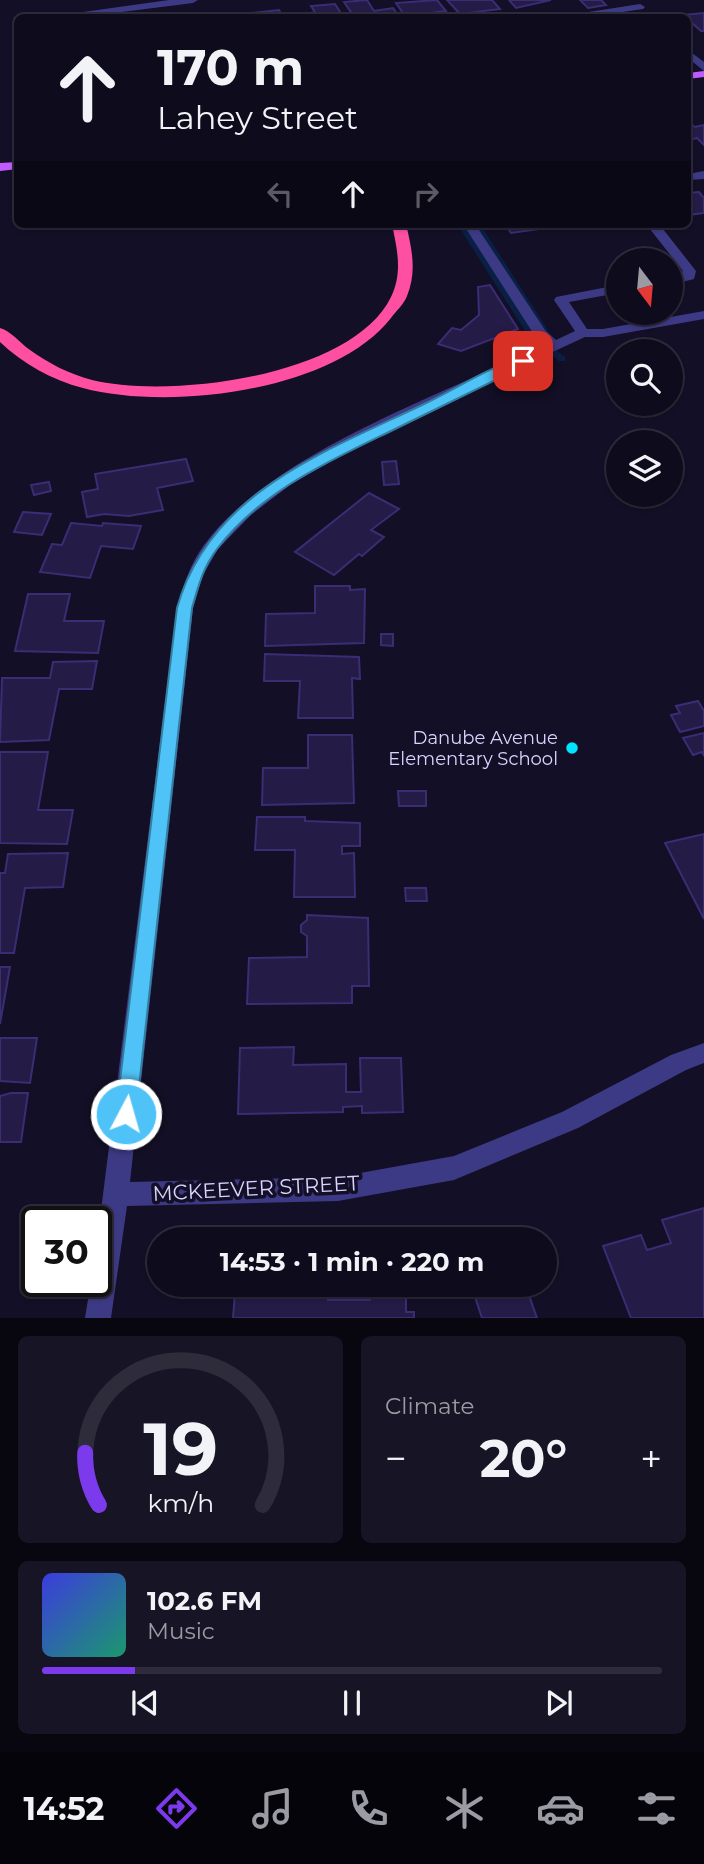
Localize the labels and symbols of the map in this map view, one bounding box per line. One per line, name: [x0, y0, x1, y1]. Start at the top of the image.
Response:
north arrow: [606, 248, 682, 326]
pin: [493, 331, 553, 391]
place label: Danube Avenue Elementary School: [388, 727, 558, 770]
marker: Danube Avenue Elementary School: [564, 740, 580, 756]
position arrow: [89, 1077, 163, 1151]
street label: MCKEEVER STREET: [152, 1170, 360, 1206]
speed limit sign: 30: [21, 1206, 112, 1297]

